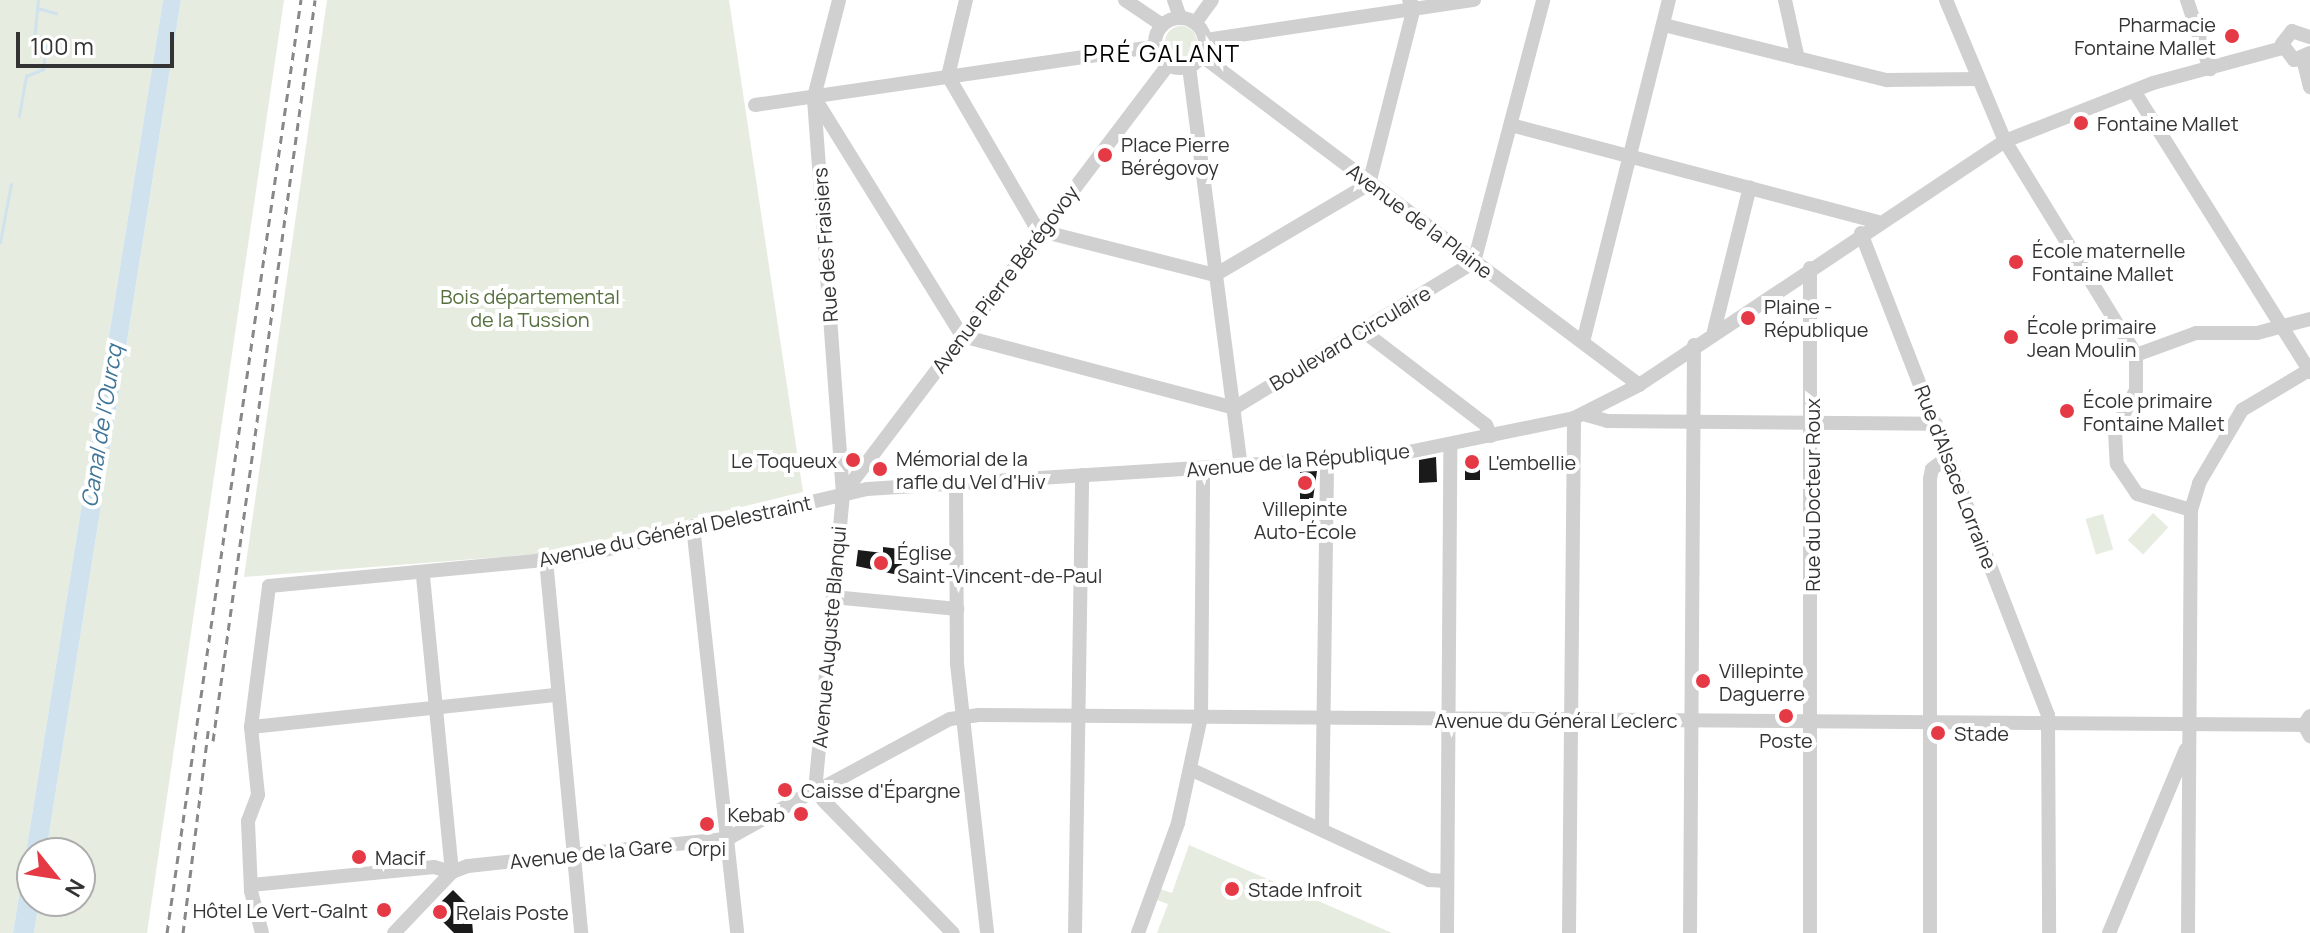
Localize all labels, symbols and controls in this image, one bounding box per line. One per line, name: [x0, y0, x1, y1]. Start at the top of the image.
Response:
place label: Pharmacie Fontaine Mallet: [2074, 12, 2216, 59]
scale bar: [20, 16, 178, 66]
marker: Pharmacie Fontaine Mallet: [2223, 27, 2241, 45]
text: 100 m: [30, 29, 94, 62]
district label: PRÉ GALANT: [1083, 39, 1241, 67]
place label: Fontaine Mallet: [2097, 111, 2239, 135]
marker: Fontaine Mallet: [2072, 114, 2090, 132]
place label: Place Pierre Bérégovoy: [1121, 132, 1230, 179]
marker: Place Pierre Bérégovoy: [1096, 146, 1114, 164]
street label: Avenue de la Plaine: [1343, 159, 1497, 283]
street label: Rue des Fraisiers: [808, 167, 842, 323]
street label: Avenue Pierre Bérégovoy: [927, 180, 1083, 378]
place label: École maternelle Fontaine Mallet: [2032, 238, 2185, 285]
marker: École maternelle Fontaine Mallet: [2007, 253, 2025, 271]
street label: Boulevard Circulaire: [1265, 280, 1435, 396]
park label: Bois départemental de la Tussion: [440, 285, 620, 332]
place label: Plaine - République: [1764, 294, 1868, 341]
marker: Plaine - République: [1739, 309, 1757, 327]
place label: École primaire Jean Moulin: [2027, 314, 2157, 361]
marker: École primaire Jean Moulin: [2002, 328, 2020, 346]
water label: Canal de l'Ourcq: [76, 343, 128, 509]
street label: Rue d'Alsace Lorraine: [1910, 382, 2002, 572]
place label: École primaire Fontaine Mallet: [2083, 388, 2225, 435]
street label: Rue du Docteur Roux: [1800, 398, 1824, 592]
marker: École primaire Fontaine Mallet: [2058, 402, 2076, 420]
street label: Avenue de la République: [1185, 438, 1411, 482]
place label: Mémorial de la rafle du Vel d'Hiv: [896, 446, 1046, 493]
place label: Le Toqueux: [731, 448, 837, 472]
place label: L'embellie: [1488, 450, 1576, 474]
marker: Le Toqueux: [844, 451, 862, 469]
marker: L'embellie: [1463, 453, 1481, 471]
marker: Mémorial de la rafle du Vel d'Hiv: [871, 460, 889, 478]
marker: Villepinte Auto-École: [1296, 474, 1314, 492]
street label: Avenue du Général Delestraint: [536, 490, 814, 572]
place label: Villepinte Auto-École: [1254, 496, 1356, 543]
street label: Avenue Auguste Blanqui: [807, 525, 851, 749]
place label: Église Saint-Vincent-de-Paul: [897, 540, 1102, 587]
marker: Église Saint-Vincent-de-Paul: [872, 554, 890, 572]
place label: Villepinte Daguerre: [1719, 658, 1805, 705]
marker: Villepinte Daguerre: [1694, 672, 1712, 690]
marker: Poste: [1777, 707, 1795, 725]
street label: Avenue du Général Leclerc: [1435, 708, 1677, 732]
place label: Stade: [1954, 721, 2009, 745]
marker: Stade: [1929, 724, 1947, 742]
place label: Poste: [1759, 728, 1813, 752]
place label: Caisse d'Épargne: [801, 778, 960, 802]
marker: Caisse d'Épargne: [776, 781, 794, 799]
place label: Kebab: [727, 802, 785, 826]
marker: Kebab: [792, 805, 810, 823]
marker: Orpi: [698, 815, 716, 833]
street label: Avenue de la Gare: [508, 833, 674, 873]
place label: Orpi: [688, 836, 726, 860]
north arrow: [16, 837, 96, 917]
place label: Macif: [375, 845, 425, 869]
marker: Macif: [350, 848, 368, 866]
text: N: [58, 874, 92, 902]
place label: Stade Infroit: [1248, 877, 1362, 901]
marker: Stade Infroit: [1223, 880, 1241, 898]
place label: Hôtel Le Vert-Galnt: [193, 898, 368, 922]
place label: Relais Poste: [456, 900, 569, 924]
marker: Hôtel Le Vert-Galnt: [375, 901, 393, 919]
marker: Relais Poste: [431, 903, 449, 921]

